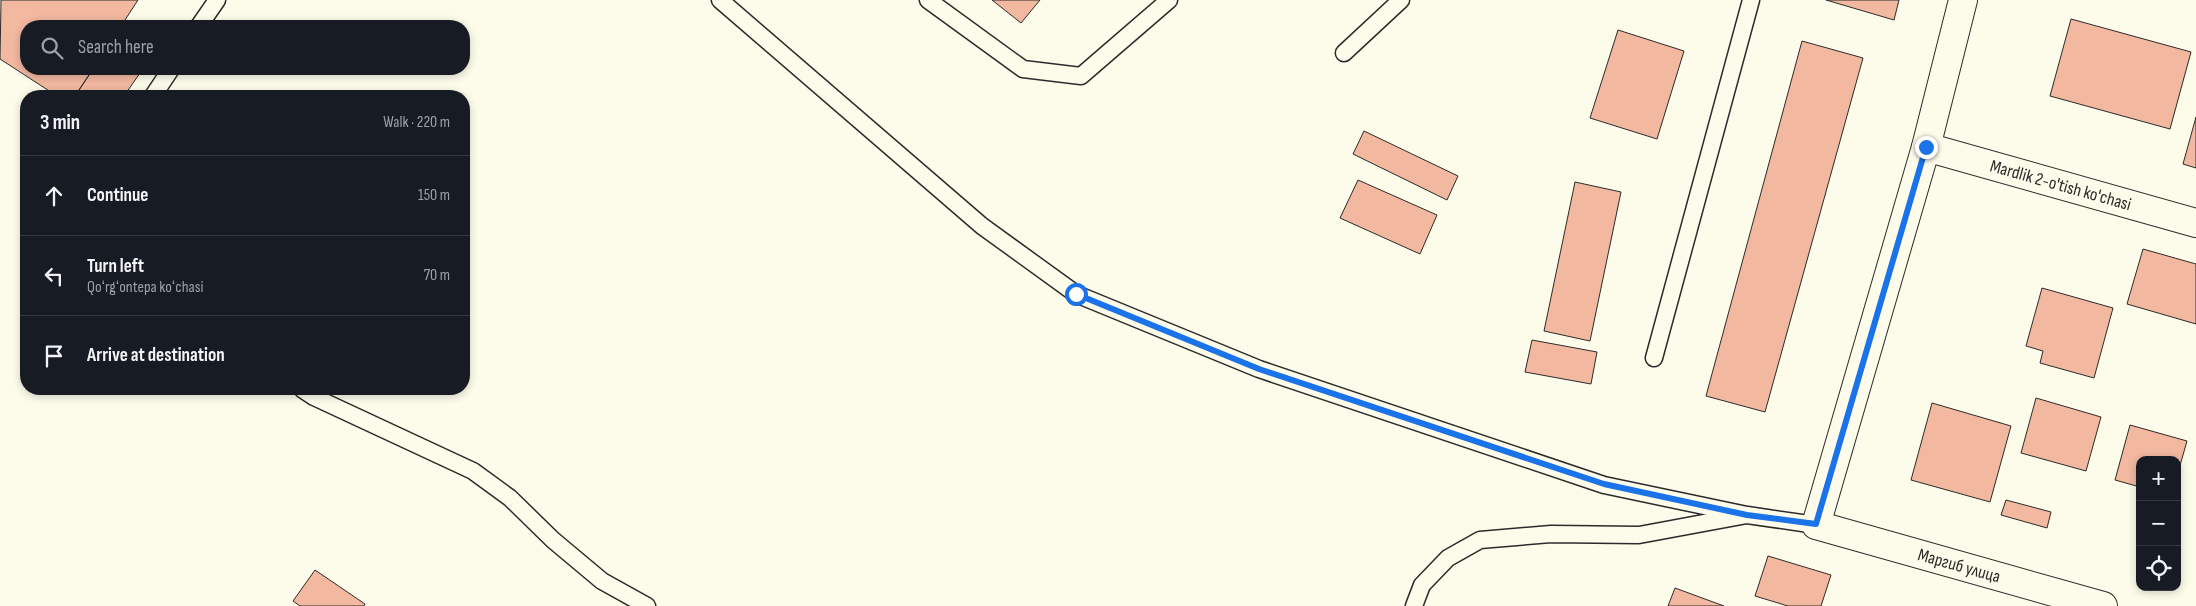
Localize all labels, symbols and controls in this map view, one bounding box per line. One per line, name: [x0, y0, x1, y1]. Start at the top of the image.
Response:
search box: [20, 20, 470, 75]
icon: search: [38, 34, 66, 62]
text: Search here: [78, 36, 154, 59]
text: 3 min: [40, 110, 80, 135]
text: Walk · 220 m: [383, 113, 450, 132]
route end: [1915, 136, 1938, 159]
street label: Mardlik 2-o'tish ko'chasi: [1988, 155, 2134, 215]
icon: ahead: [40, 182, 68, 210]
text: Continue: [87, 184, 148, 207]
text: 150 m: [418, 186, 450, 205]
text: Turn left: [87, 255, 144, 278]
icon: left: [40, 262, 68, 290]
text: 70 m: [424, 266, 450, 285]
text: Qoʻrgʻontepa koʻchasi: [87, 278, 203, 297]
route start: [1065, 283, 1088, 306]
icon: arrive: [40, 342, 68, 370]
text: Arrive at destination: [87, 344, 225, 367]
map controls: [2136, 456, 2181, 591]
button: +: [2136, 456, 2181, 501]
button: −: [2136, 501, 2181, 546]
street label: Маргиб улица: [1915, 544, 2003, 587]
button: locate: [2136, 546, 2181, 591]

